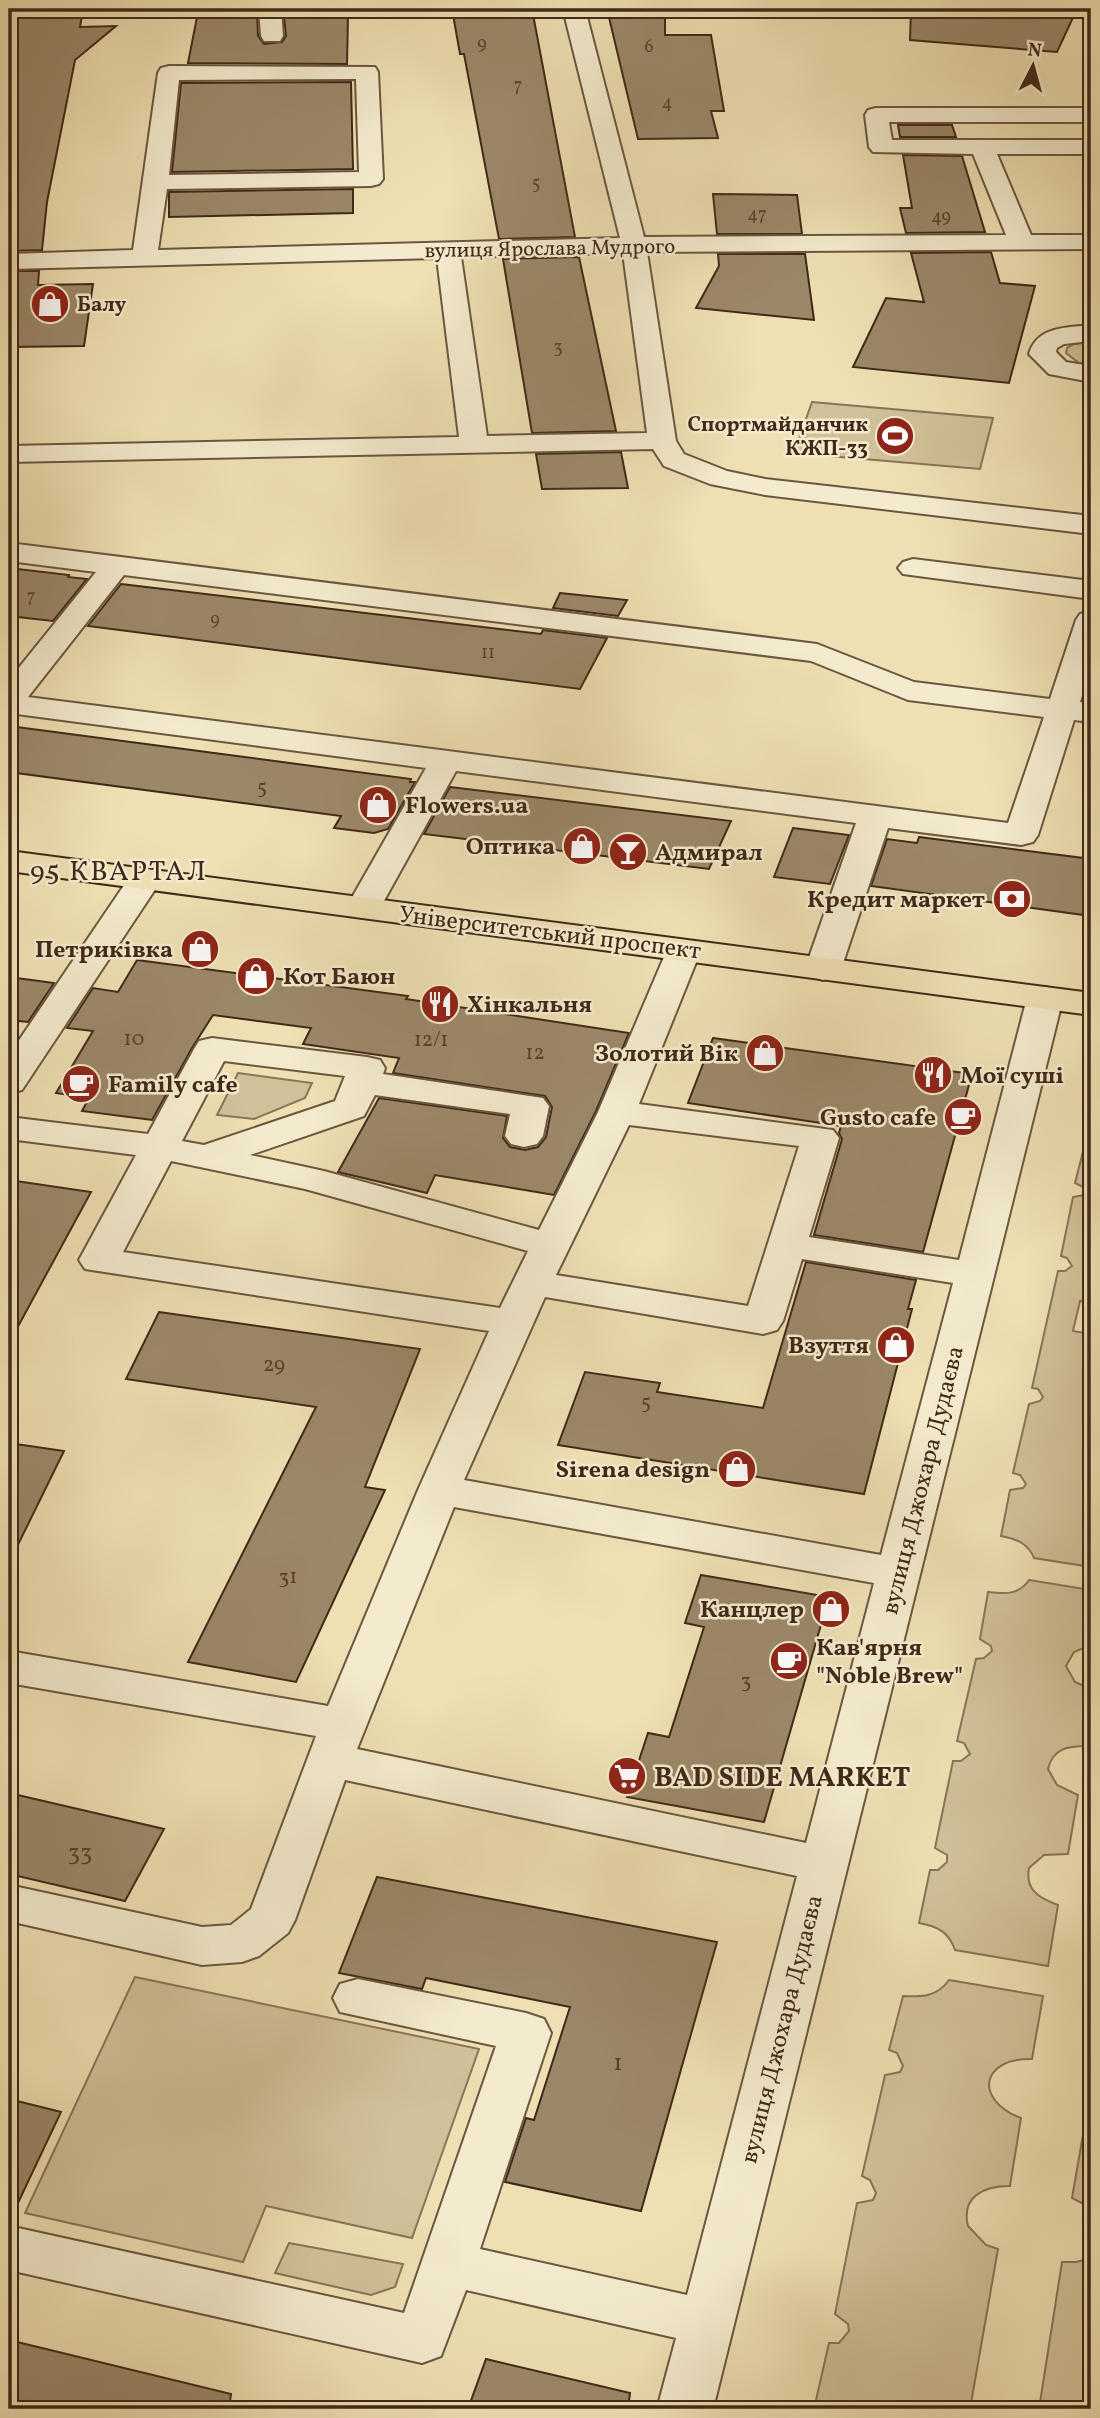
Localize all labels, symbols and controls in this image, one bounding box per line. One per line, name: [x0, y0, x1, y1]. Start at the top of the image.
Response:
house number: 9: [477, 32, 487, 57]
north arrow: [998, 32, 1068, 102]
house number: 6: [644, 35, 654, 60]
text: N: [1026, 37, 1043, 65]
house number: 7: [514, 74, 522, 99]
house number: 4: [662, 91, 672, 116]
house number: 5: [532, 172, 540, 197]
house number: 47: [747, 203, 767, 228]
house number: 49: [931, 205, 951, 230]
street label: вулиця Ярослава Мудрого: [424, 233, 676, 266]
shop icon: Балу: [29, 283, 71, 325]
place label: Балу: [77, 291, 127, 320]
house number: 3: [553, 336, 563, 361]
place label: Спортмайданчик КЖП-33: [687, 411, 868, 464]
sports icon: Спортмайданчик КЖП-33: [874, 415, 916, 457]
house number: 7: [27, 585, 35, 610]
house number: 9: [210, 608, 220, 633]
house number: 11: [481, 641, 495, 666]
house number: 5: [257, 773, 267, 802]
shop icon: Flowers.ua: [357, 784, 399, 826]
place label: Flowers.ua: [405, 790, 528, 824]
shop icon: Оптика: [561, 825, 603, 867]
place label: Оптика: [466, 831, 555, 865]
bar icon: Адмирал: [607, 831, 649, 873]
place label: Адмирал: [655, 837, 763, 871]
district label: 95 КВАРТАЛ: [30, 853, 208, 892]
bank icon: Кредит маркет: [991, 878, 1033, 920]
place label: Кредит маркет: [807, 884, 985, 918]
street label: Університетський проспект: [397, 899, 703, 969]
shop icon: Петриківка: [179, 928, 221, 970]
place label: Петриківка: [35, 934, 173, 968]
shop icon: Кот Баюн: [235, 955, 277, 997]
place label: Кот Баюн: [283, 961, 395, 995]
restaurant icon: Хінкальня: [419, 983, 461, 1025]
place label: Хінкальня: [467, 989, 592, 1023]
house number: 10: [124, 1025, 144, 1054]
house number: 12/1: [414, 1026, 448, 1055]
shop icon: Золотий Вік: [744, 1032, 786, 1074]
place label: Золотий Вік: [595, 1038, 738, 1072]
house number: 12: [525, 1039, 545, 1068]
restaurant icon: Мої суші: [912, 1054, 954, 1096]
place label: Мої суші: [960, 1060, 1064, 1094]
cafe icon: Family cafe: [60, 1063, 102, 1105]
place label: Family cafe: [108, 1069, 238, 1103]
cafe icon: Gusto cafe: [942, 1096, 984, 1138]
place label: Gusto cafe: [820, 1102, 936, 1136]
shop icon: Взуття: [875, 1324, 917, 1366]
place label: Взуття: [788, 1330, 869, 1364]
street label: вулиця Джохара Дудаєва: [874, 1343, 974, 1618]
house number: 29: [263, 1351, 285, 1380]
house number: 5: [641, 1388, 651, 1417]
shop icon: Sirena design: [716, 1448, 758, 1490]
place label: Sirena design: [556, 1454, 710, 1488]
house number: 31: [279, 1563, 297, 1592]
shop icon: Канцлер: [810, 1588, 852, 1630]
place label: Канцлер: [700, 1594, 804, 1628]
place label: Кав'ярня "Noble Brew": [816, 1632, 963, 1694]
cafe icon: Кав'ярня "Noble Brew": [768, 1640, 810, 1682]
house number: 3: [741, 1667, 751, 1696]
supermarket icon: BAD SIDE MARKET: [606, 1755, 648, 1797]
place label: BAD SIDE MARKET: [654, 1759, 910, 1798]
house number: 33: [68, 1837, 92, 1871]
street label: вулиця Джохара Дудаєва: [733, 1892, 833, 2167]
house number: 1: [613, 2047, 623, 2081]

